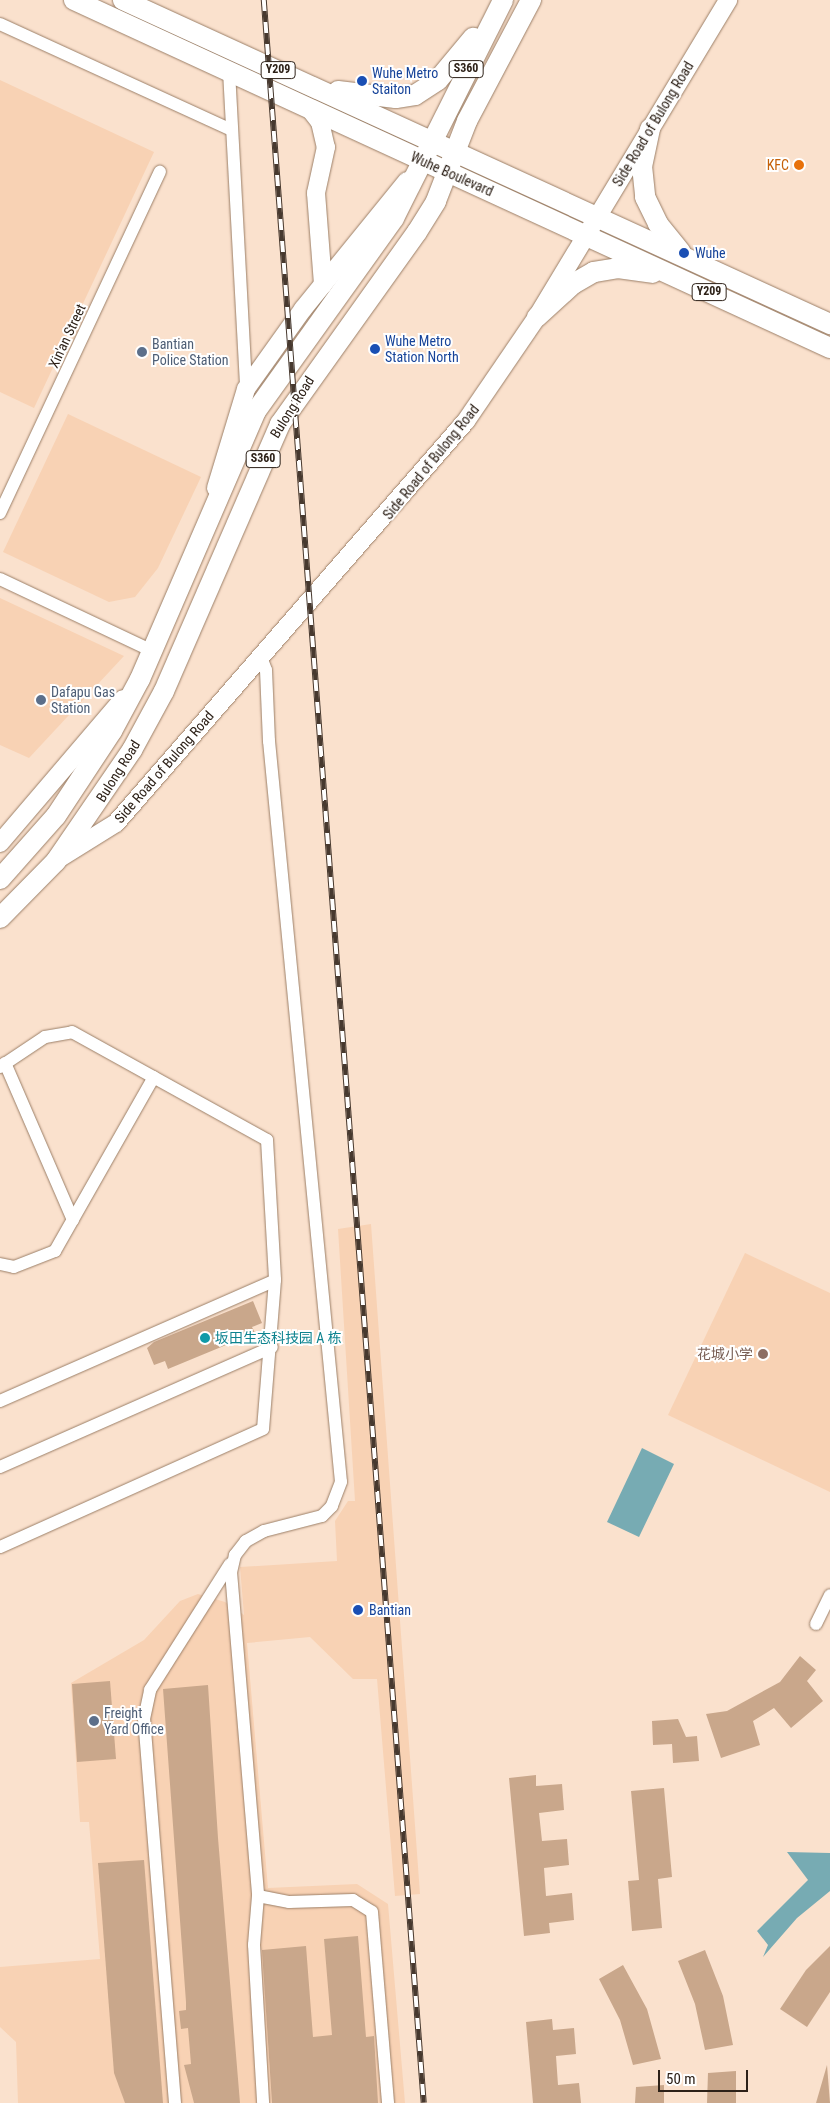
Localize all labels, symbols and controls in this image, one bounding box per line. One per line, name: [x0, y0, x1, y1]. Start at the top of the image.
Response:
street label: Side Road of Bulong Road: [609, 58, 697, 190]
road number: Y209: [260, 60, 296, 80]
road number: S360: [448, 60, 484, 78]
place label: Wuhe Metro Staiton: [372, 65, 438, 98]
marker: Wuhe Metro Staiton: [356, 75, 368, 87]
street label: Wuhe Boulevard: [408, 148, 496, 200]
place label: KFC: [767, 157, 789, 173]
marker: KFC: [793, 159, 805, 171]
place label: Wuhe: [695, 245, 726, 261]
marker: Wuhe: [677, 246, 691, 260]
road number: Y209: [692, 282, 726, 302]
street label: Xin'an Street: [45, 301, 89, 371]
place label: Wuhe Metro Station North: [385, 333, 459, 366]
place label: Bantian Police Station: [152, 336, 229, 368]
marker: Wuhe Metro Station North: [369, 343, 381, 355]
marker: Bantian Police Station: [136, 346, 148, 358]
street label: Bulong Road: [266, 373, 318, 441]
street label: Side Road of Bulong Road: [380, 401, 482, 523]
road number: S360: [246, 449, 280, 468]
place label: Dafapu Gas Station: [51, 684, 115, 716]
marker: Dafapu Gas Station: [35, 694, 47, 706]
street label: Side Road of Bulong Road: [111, 708, 217, 826]
street label: Bulong Road: [92, 737, 144, 805]
place label: 坂田生态科技园 A 栋: [215, 1330, 341, 1346]
marker: 坂田生态科技园 A 栋: [199, 1332, 211, 1344]
place label: 花城小学: [697, 1346, 753, 1362]
marker: 花城小学: [757, 1348, 769, 1360]
place label: Bantian: [369, 1602, 411, 1618]
marker: Bantian: [351, 1603, 365, 1617]
place label: Freight Yard Office: [104, 1705, 164, 1738]
marker: Freight Yard Office: [88, 1715, 100, 1727]
scale bar: [660, 2060, 750, 2092]
text: 50 m: [666, 2070, 696, 2088]

